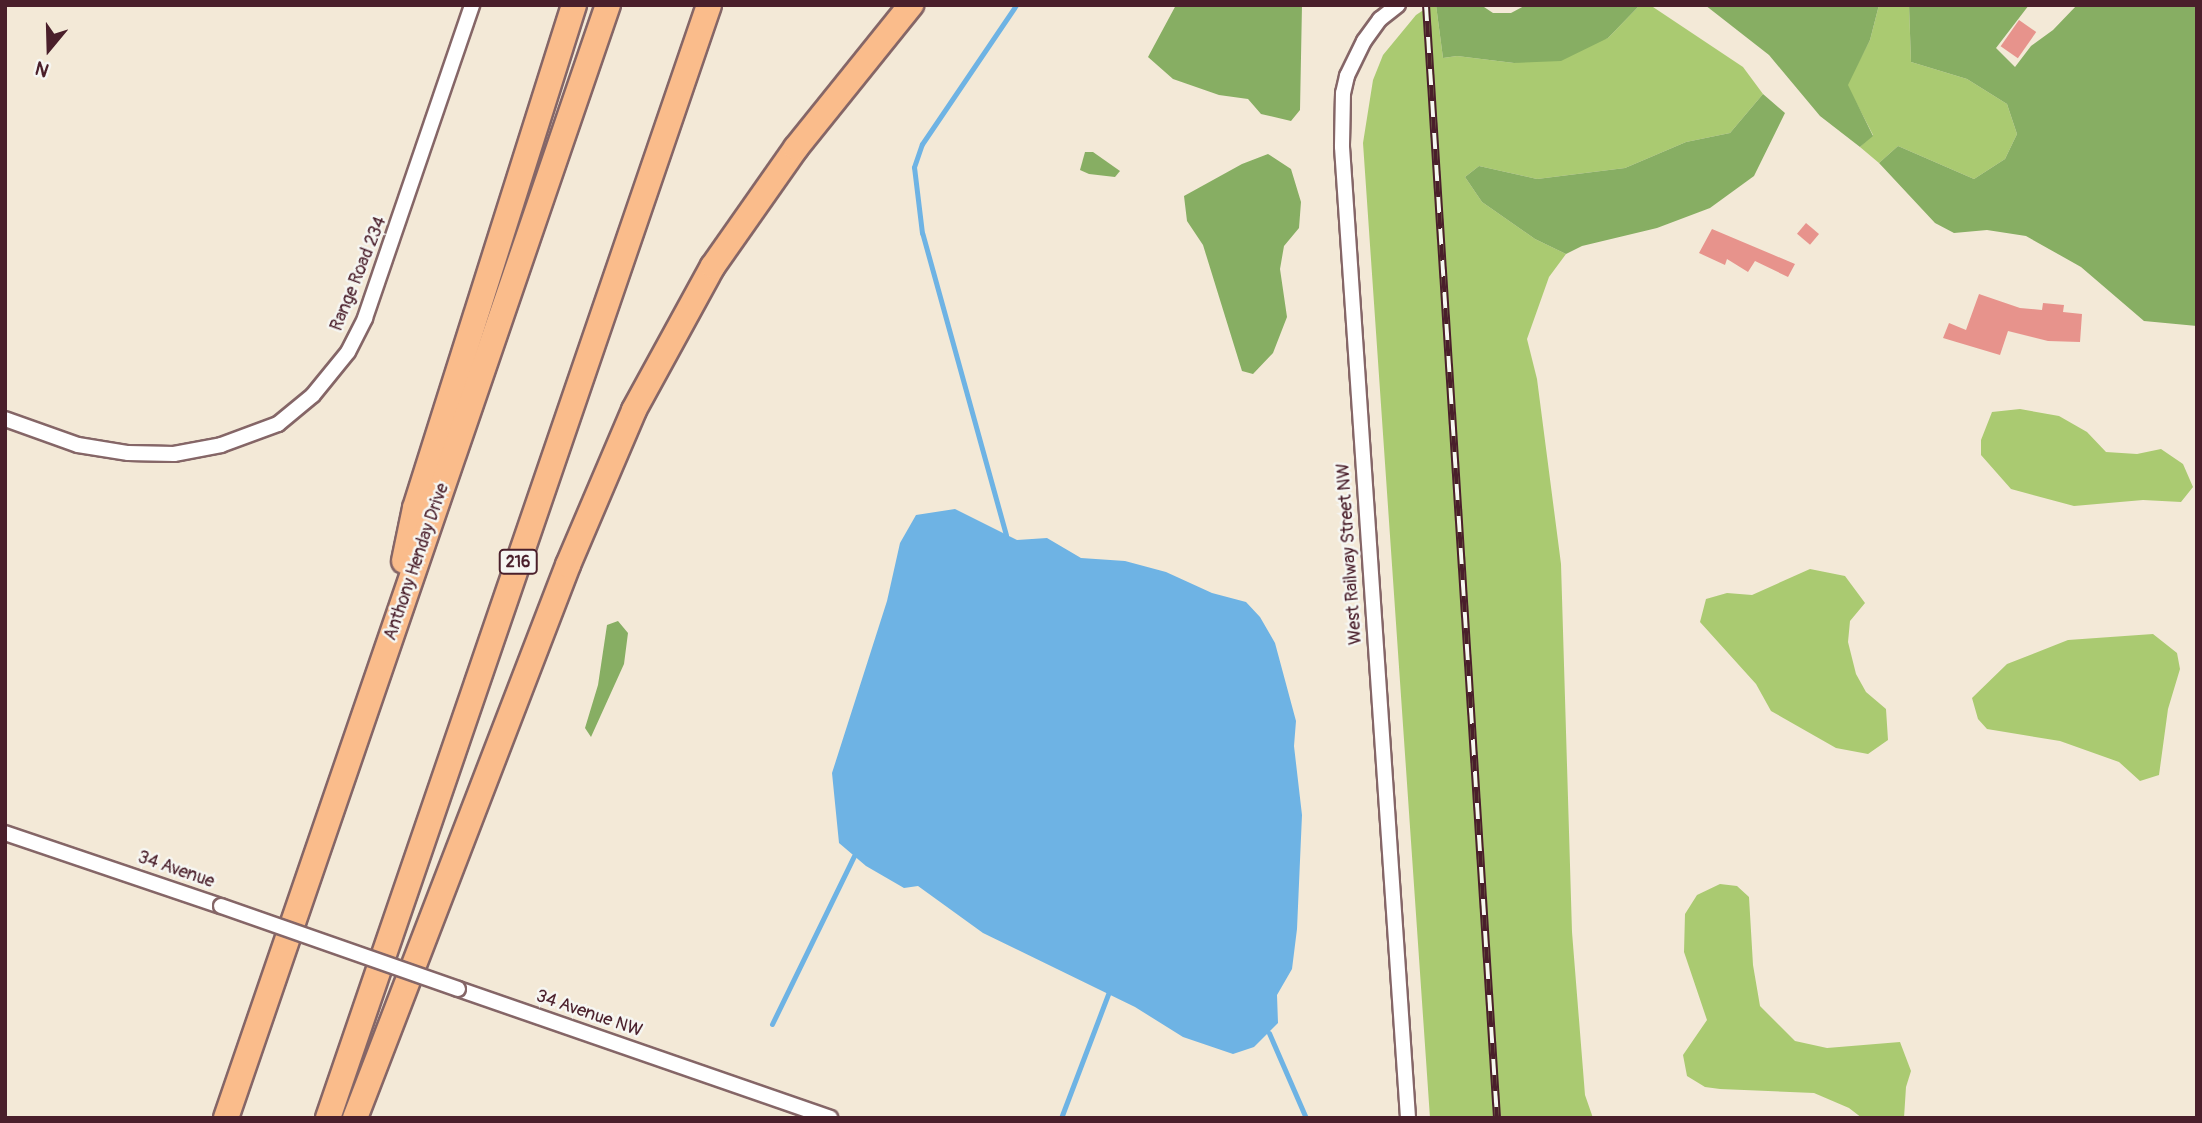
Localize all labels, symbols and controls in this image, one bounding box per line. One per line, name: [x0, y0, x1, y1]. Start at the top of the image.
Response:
north arrow: [14, 14, 84, 84]
text: N: [32, 55, 52, 82]
street label: Range Road 234: [326, 214, 392, 334]
street label: West Railway Street NW: [1333, 462, 1367, 646]
street label: Anthony Henday Drive: [380, 481, 454, 643]
road number: 216: [497, 550, 539, 575]
street label: 34 Avenue: [135, 847, 217, 893]
street label: 34 Avenue NW: [533, 986, 645, 1042]

